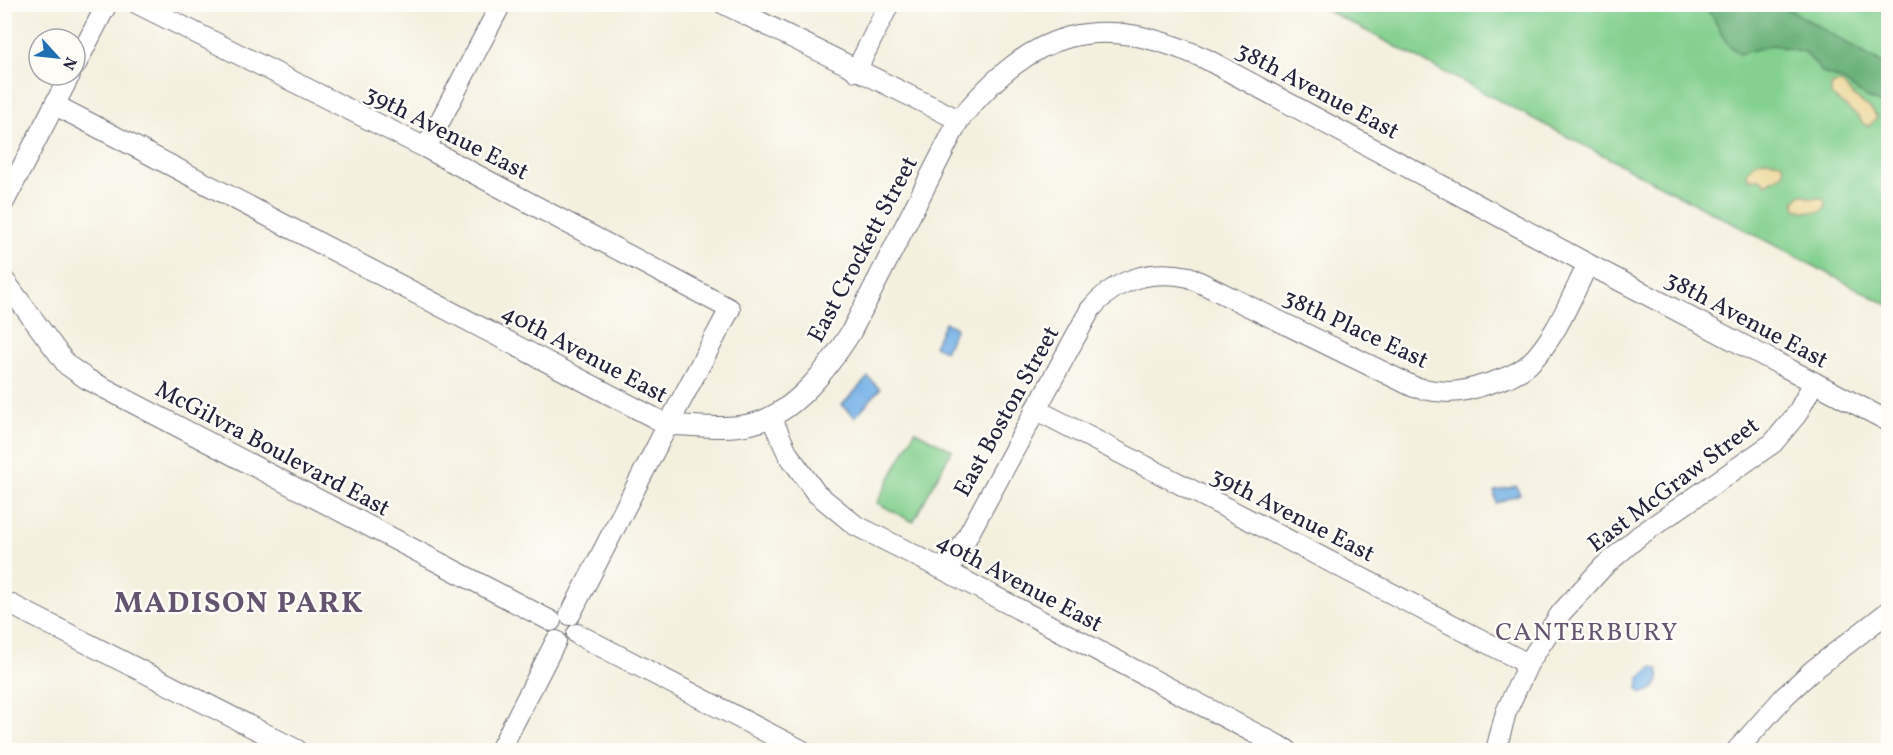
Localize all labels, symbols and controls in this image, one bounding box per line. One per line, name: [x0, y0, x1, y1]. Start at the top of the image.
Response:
north arrow: [27, 27, 87, 87]
street label: 38th Avenue East: [1229, 34, 1405, 149]
text: N: [56, 53, 81, 73]
street label: 39th Avenue East: [358, 78, 534, 190]
street label: East Crockett Street: [800, 151, 927, 349]
street label: 38th Avenue East: [1658, 263, 1834, 378]
street label: 38th Place East: [1277, 281, 1434, 378]
street label: 40th Avenue East: [495, 297, 673, 413]
street label: East Boston Street: [947, 320, 1069, 504]
street label: McGilvra Boulevard East: [149, 373, 396, 526]
street label: East McGraw Street: [1581, 410, 1767, 561]
street label: 39th Avenue East: [1204, 460, 1380, 572]
street label: 40th Avenue East: [930, 526, 1108, 642]
district label: MADISON PARK: [114, 583, 364, 625]
district label: CANTERBURY: [1495, 615, 1679, 651]

